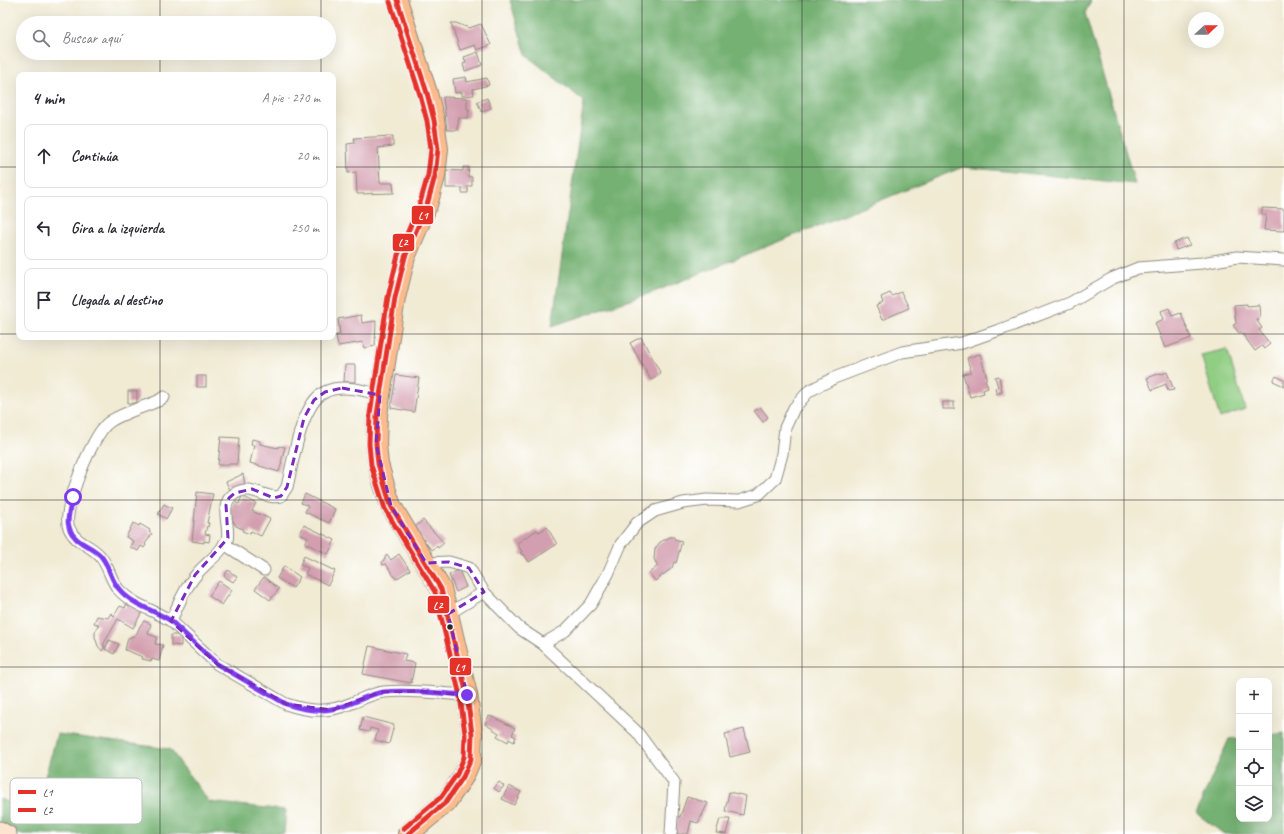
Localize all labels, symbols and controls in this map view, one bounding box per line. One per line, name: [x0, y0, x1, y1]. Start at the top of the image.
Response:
north arrow: [1188, 12, 1224, 48]
search box: [16, 16, 336, 60]
icon: search: [30, 27, 52, 49]
text: Buscar aquí: [62, 29, 121, 48]
text: 4 min: [32, 88, 65, 109]
text: A pie · 270 m: [262, 90, 320, 106]
icon: ahead: [33, 145, 55, 167]
text: Continúa: [71, 147, 118, 166]
text: 20 m: [297, 148, 319, 164]
line badge: L1: [411, 205, 434, 225]
text: L1: [418, 208, 429, 222]
icon: left: [33, 217, 55, 239]
text: Gira a la izquierda: [71, 219, 164, 238]
text: 250 m: [291, 220, 319, 236]
line badge: L2: [392, 233, 415, 252]
text: L2: [398, 235, 409, 249]
icon: arrive: [33, 289, 55, 311]
text: Llegada al destino: [71, 291, 162, 310]
route start: [64, 488, 82, 506]
line badge: L2: [427, 595, 450, 614]
text: L2: [433, 598, 444, 612]
unlabelled marker: [445, 622, 455, 632]
line badge: L1: [449, 657, 472, 676]
text: L1: [455, 660, 466, 674]
map controls: [1236, 678, 1272, 822]
button: +: [1236, 678, 1272, 714]
route end: [458, 686, 476, 704]
button: −: [1236, 714, 1272, 750]
button: locate: [1236, 750, 1272, 786]
legend: [10, 778, 142, 824]
text: L1: [43, 785, 54, 799]
button: layers: [1236, 786, 1272, 822]
text: L2: [43, 803, 54, 817]

